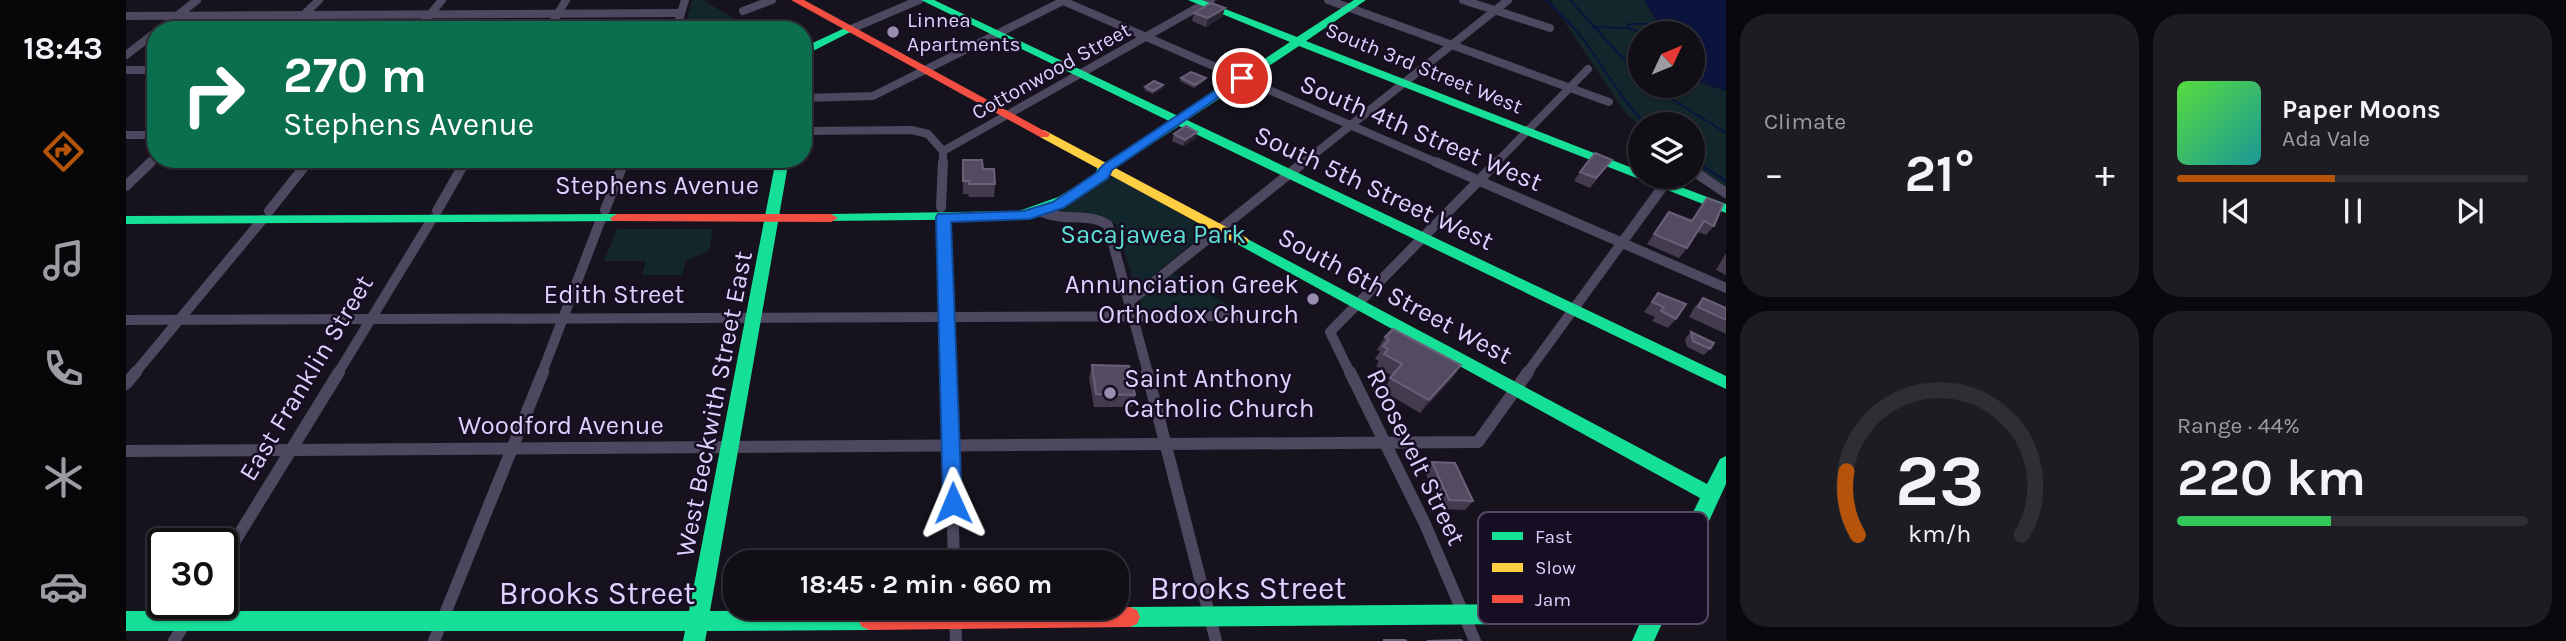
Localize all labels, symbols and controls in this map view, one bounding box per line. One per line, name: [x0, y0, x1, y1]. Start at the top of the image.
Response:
place label: Linnea Apartments: [907, 8, 1020, 56]
street label: Cottonwood Street: [968, 17, 1135, 125]
street label: South 3rd Street West: [1322, 17, 1526, 119]
north arrow: [1628, 21, 1704, 98]
map controls: [1628, 21, 1705, 189]
marker: Linnea Apartments: [885, 24, 901, 40]
text: 18:43: [23, 30, 103, 67]
text: 270 m: [283, 47, 427, 104]
pin: [1212, 48, 1272, 108]
icon: right: [168, 49, 259, 140]
icon: arrive: [1223, 59, 1261, 97]
street label: South 4th Street West: [1295, 68, 1547, 198]
text: Paper Moons: [2282, 94, 2441, 125]
text: Stephens Avenue: [283, 106, 534, 143]
text: Climate: [1764, 108, 1846, 135]
button: layers: [1628, 112, 1705, 189]
street label: South 5th Street West: [1249, 119, 1499, 257]
text: Ada Vale: [2282, 125, 2370, 152]
icon: directions: [39, 127, 88, 176]
text: 21°: [1904, 143, 1975, 204]
text: −: [1764, 152, 1784, 197]
text: +: [2095, 152, 2115, 197]
street label: Stephens Avenue: [555, 170, 759, 201]
icon: previous: [2217, 192, 2255, 230]
icon: pause: [2334, 192, 2372, 230]
icon: next: [2451, 192, 2489, 230]
park label: Sacajawea Park: [1060, 219, 1246, 250]
street label: South 6th Street West: [1273, 221, 1518, 371]
icon: music: [39, 236, 88, 285]
street label: West Beckwith Street East: [669, 248, 759, 560]
street label: East Franklin Street: [232, 269, 380, 486]
place label: Annunciation Greek Orthodox Church: [1065, 269, 1299, 330]
street label: Edith Street: [544, 279, 685, 310]
marker: Annunciation Greek Orthodox Church: [1305, 291, 1321, 307]
icon: phone: [39, 344, 88, 393]
place label: Saint Anthony Catholic Church: [1124, 363, 1314, 424]
street label: Roosevelt Street: [1360, 364, 1472, 550]
marker: Saint Anthony Catholic Church: [1102, 385, 1118, 401]
street label: Woodford Avenue: [458, 410, 664, 441]
text: Range · 44%: [2177, 412, 2300, 439]
text: 23: [1895, 438, 1984, 523]
text: 220 km: [2177, 447, 2366, 508]
icon: climate: [39, 453, 88, 502]
position arrow: [916, 466, 990, 540]
legend: [1478, 512, 1708, 624]
text: km/h: [1908, 519, 1971, 548]
text: Fast: [1535, 526, 1572, 548]
speed limit sign: 30: [147, 528, 238, 619]
text: Slow: [1535, 557, 1576, 579]
icon: car: [39, 562, 88, 611]
text: 18:45 · 2 min · 660 m: [800, 569, 1052, 600]
street label: Brooks Street: [1150, 570, 1346, 607]
street label: Brooks Street: [499, 575, 695, 612]
text: Jam: [1535, 589, 1571, 611]

